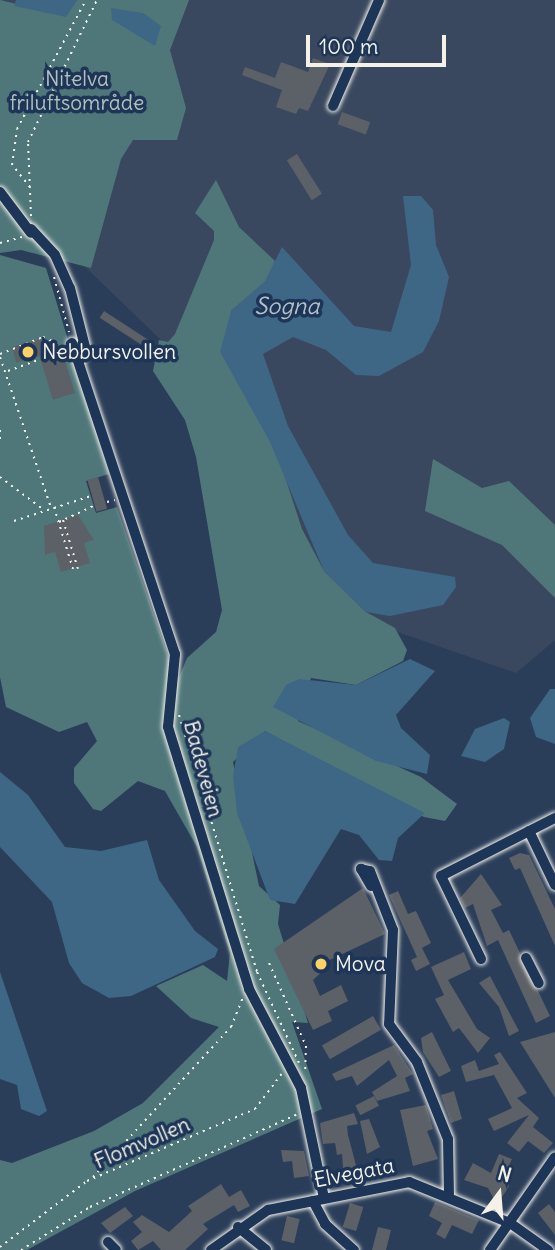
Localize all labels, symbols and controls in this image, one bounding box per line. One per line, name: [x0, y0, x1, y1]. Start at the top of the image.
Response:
scale bar: [310, 21, 450, 65]
text: 100 m: [319, 33, 378, 60]
park label: Nitelva friluftsområde: [10, 66, 144, 116]
water label: Sogna: [255, 292, 319, 320]
place label: Nebbursvollen: [42, 339, 176, 365]
marker: Nebbursvollen: [20, 344, 36, 360]
street label: Badeveien: [178, 718, 228, 820]
place label: Mova: [335, 951, 386, 977]
marker: Mova: [313, 956, 329, 972]
street label: Flomvollen: [90, 1112, 194, 1174]
street label: Elvegata: [312, 1153, 396, 1193]
north arrow: [464, 1159, 534, 1229]
text: N: [495, 1160, 514, 1187]

